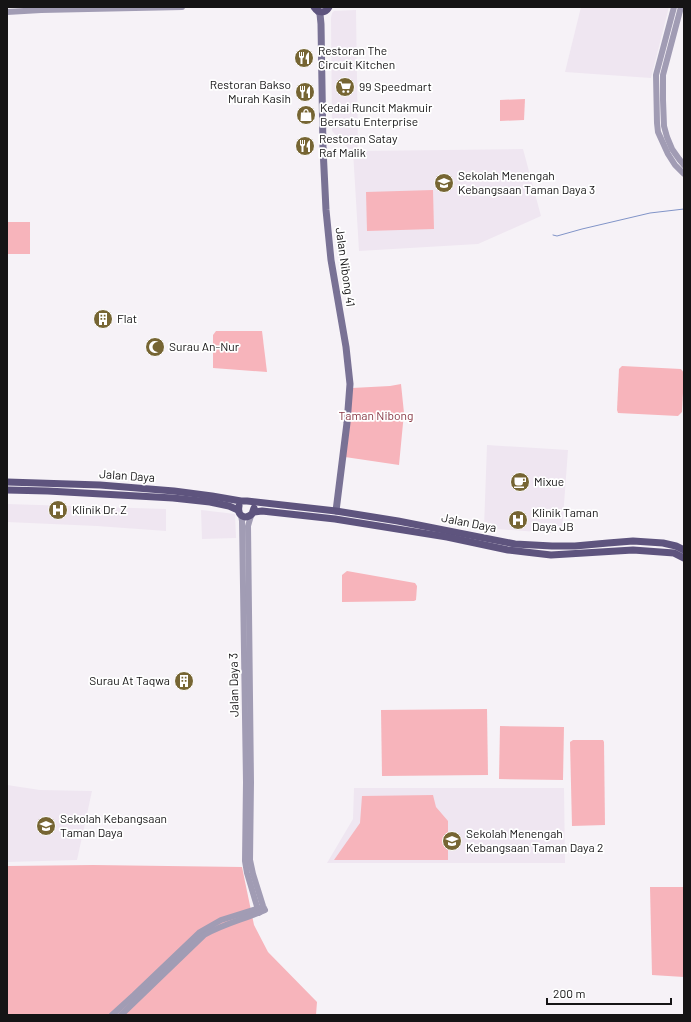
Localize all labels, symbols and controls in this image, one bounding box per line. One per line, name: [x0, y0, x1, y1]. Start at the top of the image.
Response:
place label: Restoran The Circuit Kitchen: [318, 43, 395, 71]
restaurant icon: Restoran The Circuit Kitchen: [293, 47, 315, 69]
supermarket icon: 99 Speedmart: [334, 76, 356, 98]
place label: Restoran Bakso Murah Kasih: [210, 77, 291, 105]
place label: 99 Speedmart: [359, 79, 432, 93]
restaurant icon: Restoran Bakso Murah Kasih: [294, 81, 316, 103]
place label: Kedai Runcit Makmuir Bersatu Enterprise: [320, 100, 433, 128]
shop icon: Kedai Runcit Makmuir Bersatu Enterprise: [295, 104, 317, 126]
place label: Restoran Satay Raf Malik: [319, 131, 398, 159]
restaurant icon: Restoran Satay Raf Malik: [294, 135, 316, 157]
place label: Sekolah Menengah Kebangsaan Taman Daya 3: [458, 168, 595, 196]
school or university icon: Sekolah Menengah Kebangsaan Taman Daya 3: [433, 172, 455, 194]
street label: Jalan Nibong 41: [333, 226, 358, 307]
building icon: Flat: [92, 308, 114, 330]
place label: Flat: [117, 311, 137, 325]
mosque icon: Surau An-Nur: [144, 336, 166, 358]
place label: Surau An-Nur: [169, 339, 240, 353]
park label: Taman Nibong: [339, 408, 413, 422]
street label: Jalan Daya: [99, 466, 155, 484]
cafe icon: Mixue: [509, 471, 531, 493]
place label: Mixue: [534, 474, 564, 488]
hospital icon: Klinik Dr. Z: [47, 499, 69, 521]
place label: Klinik Dr. Z: [72, 502, 127, 516]
place label: Klinik Taman Daya JB: [532, 505, 598, 533]
hospital icon: Klinik Taman Daya JB: [507, 509, 529, 531]
street label: Jalan Daya: [440, 510, 498, 534]
street label: Jalan Daya 3: [225, 653, 241, 717]
building icon: Surau At Taqwa: [173, 670, 195, 692]
place label: Surau At Taqwa: [89, 673, 170, 687]
place label: Sekolah Kebangsaan Taman Daya: [60, 811, 167, 839]
school or university icon: Sekolah Kebangsaan Taman Daya: [35, 815, 57, 837]
place label: Sekolah Menengah Kebangsaan Taman Daya 2: [466, 826, 603, 854]
school or university icon: Sekolah Menengah Kebangsaan Taman Daya 2: [441, 830, 463, 852]
scale bar: [547, 980, 671, 1006]
text: 200 m: [553, 986, 585, 1000]

